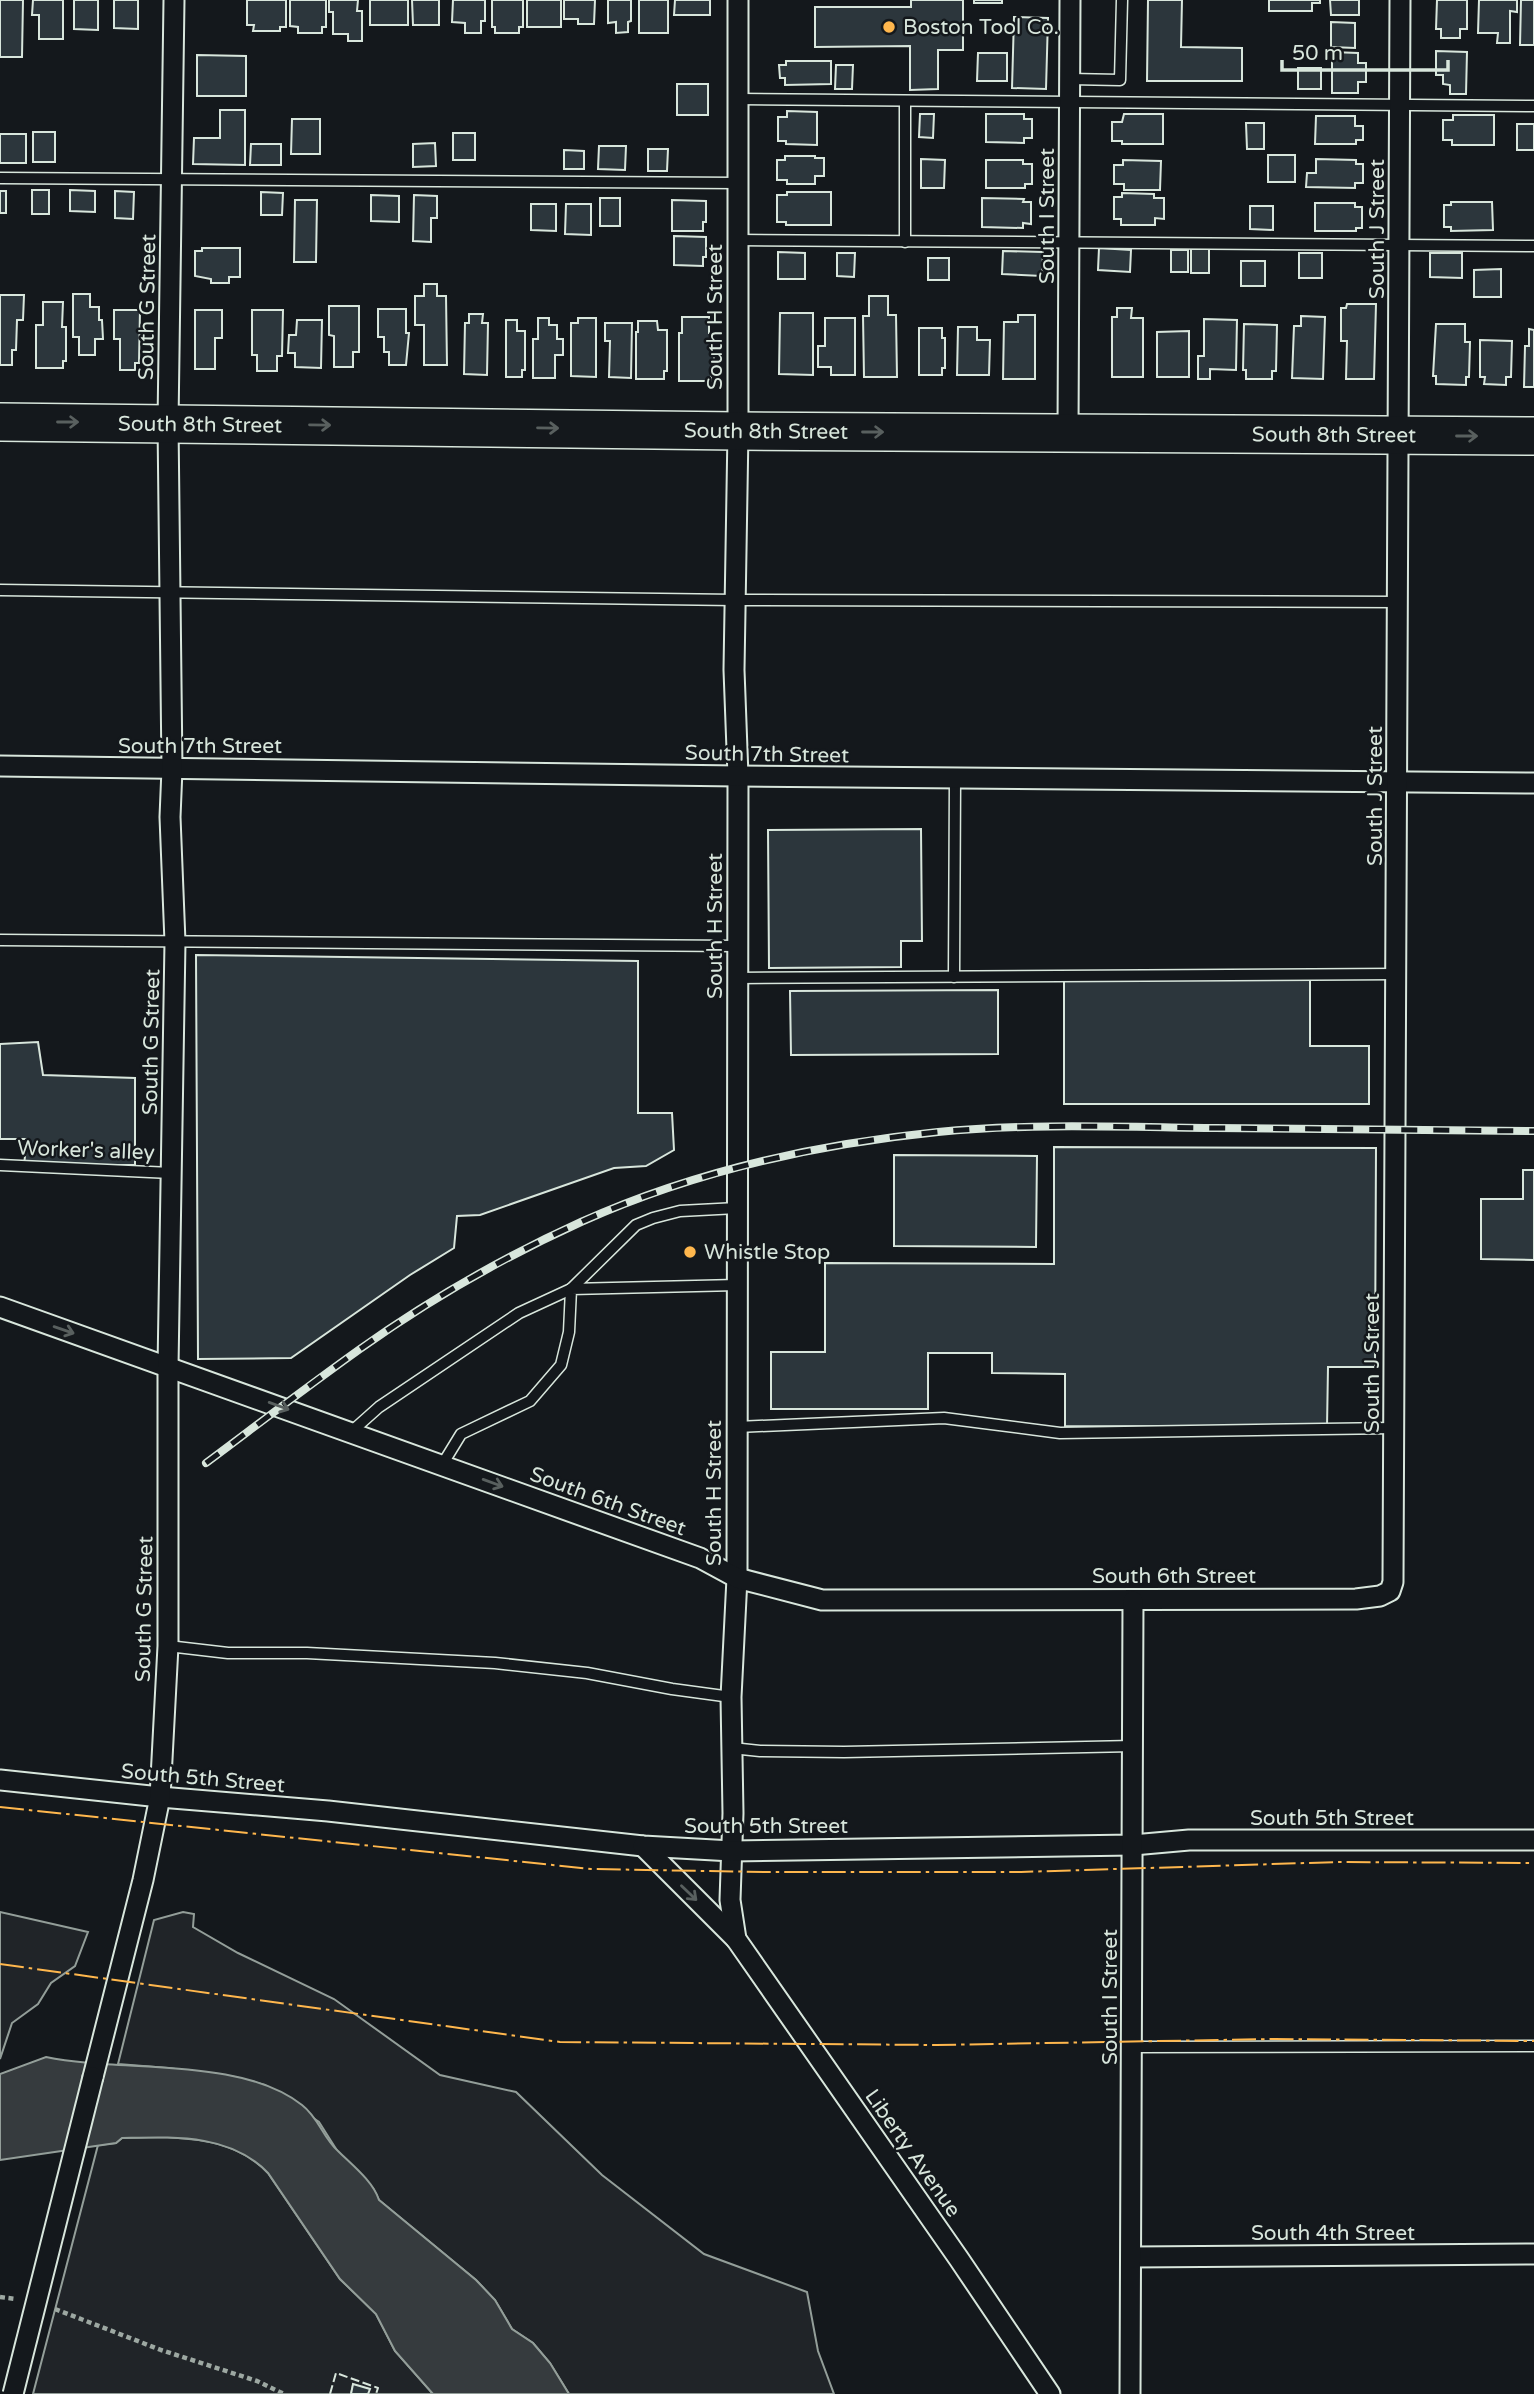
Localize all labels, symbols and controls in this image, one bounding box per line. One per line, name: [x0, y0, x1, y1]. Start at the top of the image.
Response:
place label: Boston Tool Co.: [903, 15, 1059, 40]
marker: Boston Tool Co.: [881, 19, 897, 35]
scale bar: [1282, 28, 1448, 72]
text: 50 m: [1292, 41, 1343, 66]
street label: South I Street: [1035, 148, 1060, 284]
street label: South J Street: [1365, 159, 1390, 299]
street label: South G Street: [134, 234, 161, 380]
street label: South H Street: [703, 244, 728, 390]
street label: South 8th Street: [118, 411, 282, 438]
one-way arrow: [56, 415, 79, 429]
one-way arrow: [308, 418, 331, 432]
street label: South 8th Street: [684, 418, 848, 445]
one-way arrow: [536, 421, 559, 435]
street label: South 8th Street: [1252, 422, 1416, 448]
one-way arrow: [861, 425, 884, 439]
one-way arrow: [1455, 429, 1478, 443]
street label: South J Street: [1363, 726, 1388, 866]
street label: South 7th Street: [118, 734, 282, 759]
street label: South 7th Street: [685, 741, 849, 768]
street label: South H Street: [703, 853, 728, 999]
street label: South G Street: [138, 969, 165, 1115]
street label: Worker's alley: [17, 1136, 155, 1165]
place label: Whistle Stop: [704, 1240, 830, 1265]
marker: Whistle Stop: [682, 1244, 698, 1260]
street label: South J Street: [1360, 1293, 1385, 1433]
one-way arrow: [53, 1325, 75, 1337]
one-way arrow: [267, 1401, 289, 1413]
street label: South H Street: [702, 1420, 727, 1566]
street label: South 6th Street: [526, 1462, 689, 1541]
one-way arrow: [481, 1478, 503, 1490]
street label: South G Street: [131, 1536, 158, 1682]
street label: South 6th Street: [1092, 1564, 1256, 1589]
street label: South 5th Street: [120, 1759, 286, 1798]
street label: South 5th Street: [1250, 1806, 1414, 1831]
street label: South 5th Street: [684, 1814, 848, 1839]
one-way arrow: [681, 1884, 698, 1901]
street label: South I Street: [1098, 1929, 1123, 2065]
street label: Liberty Avenue: [859, 2085, 966, 2222]
street label: South 4th Street: [1251, 2221, 1415, 2246]

